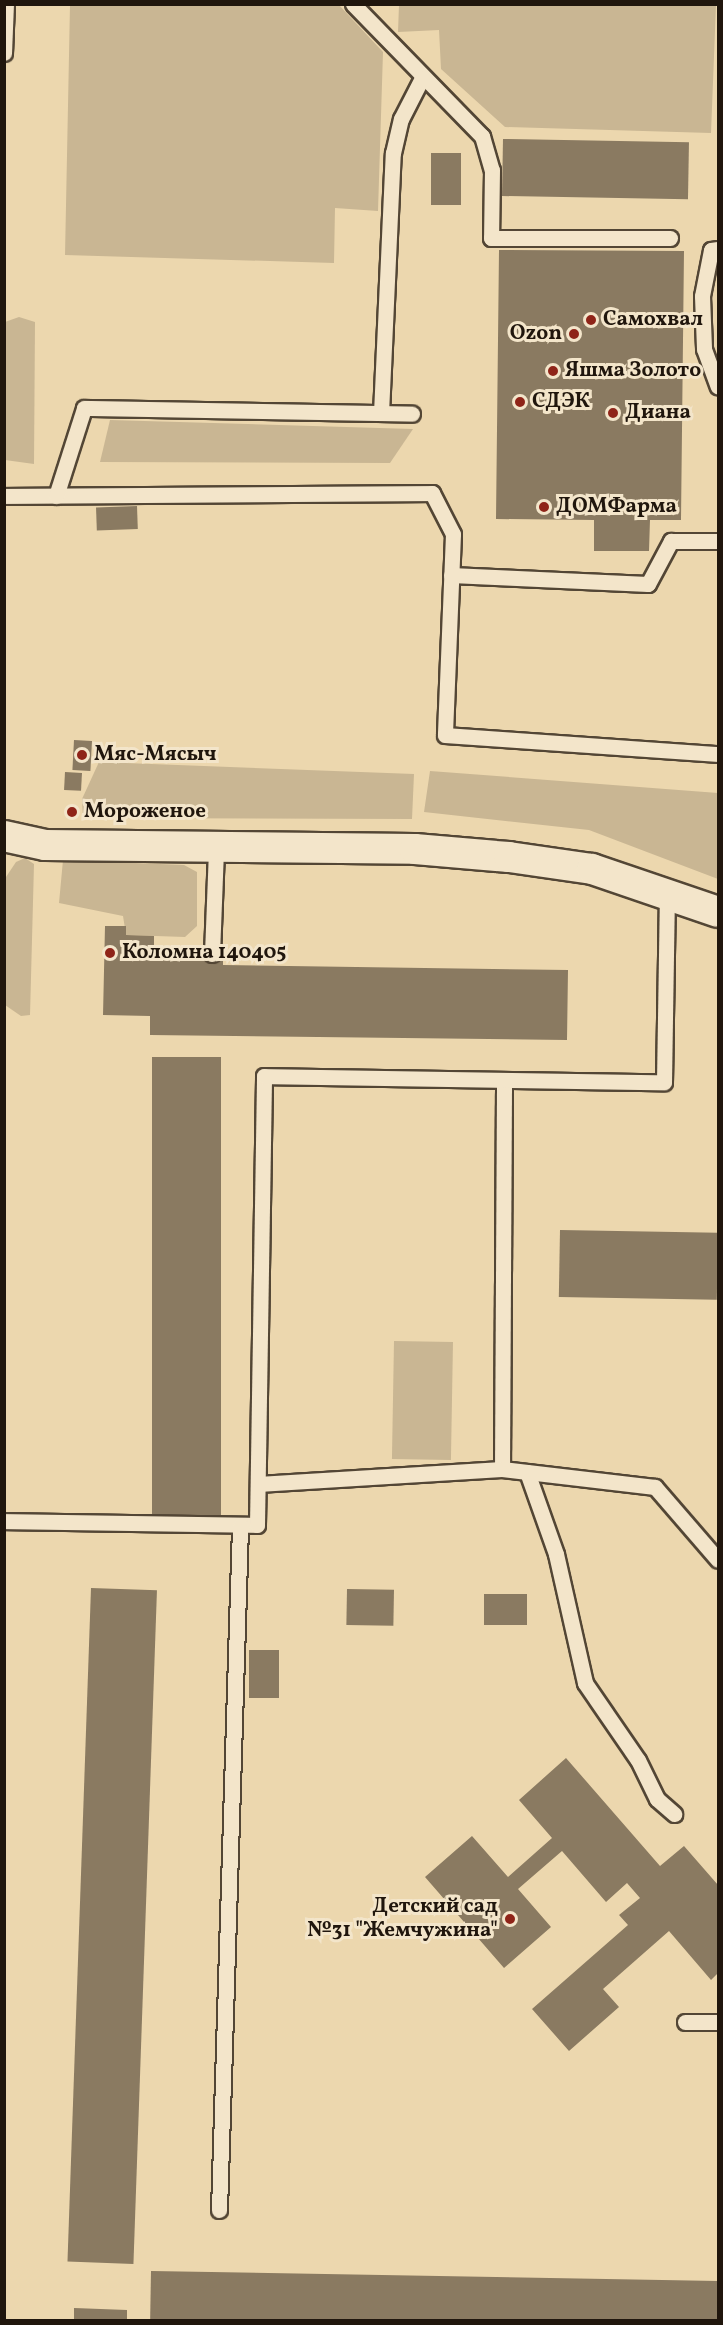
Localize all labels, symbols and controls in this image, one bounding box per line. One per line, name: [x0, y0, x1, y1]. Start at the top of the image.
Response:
place label: Самохвал: [603, 307, 703, 333]
marker: Самохвал: [584, 313, 598, 327]
place label: Ozon: [510, 321, 562, 347]
marker: Ozon: [567, 327, 581, 341]
place label: Яшма Золото: [565, 358, 701, 384]
marker: Яшма Золото: [546, 364, 560, 378]
place label: СДЭК: [532, 389, 590, 415]
marker: СДЭК: [513, 395, 527, 409]
place label: Диана: [625, 400, 691, 426]
marker: Диана: [606, 406, 620, 420]
place label: ДОМФарма: [556, 494, 677, 520]
marker: ДОМФарма: [537, 500, 551, 514]
place label: Мяс-Мясыч: [94, 742, 216, 768]
marker: Мяс-Мясыч: [75, 748, 89, 762]
place label: Мороженое: [84, 799, 206, 825]
marker: Мороженое: [65, 805, 79, 819]
place label: Коломна 140405: [122, 940, 286, 966]
marker: Коломна 140405: [103, 946, 117, 960]
place label: Детский сад №31 "Жемчужина": [307, 1894, 498, 1944]
marker: Детский сад №31 "Жемчужина": [503, 1912, 517, 1926]

